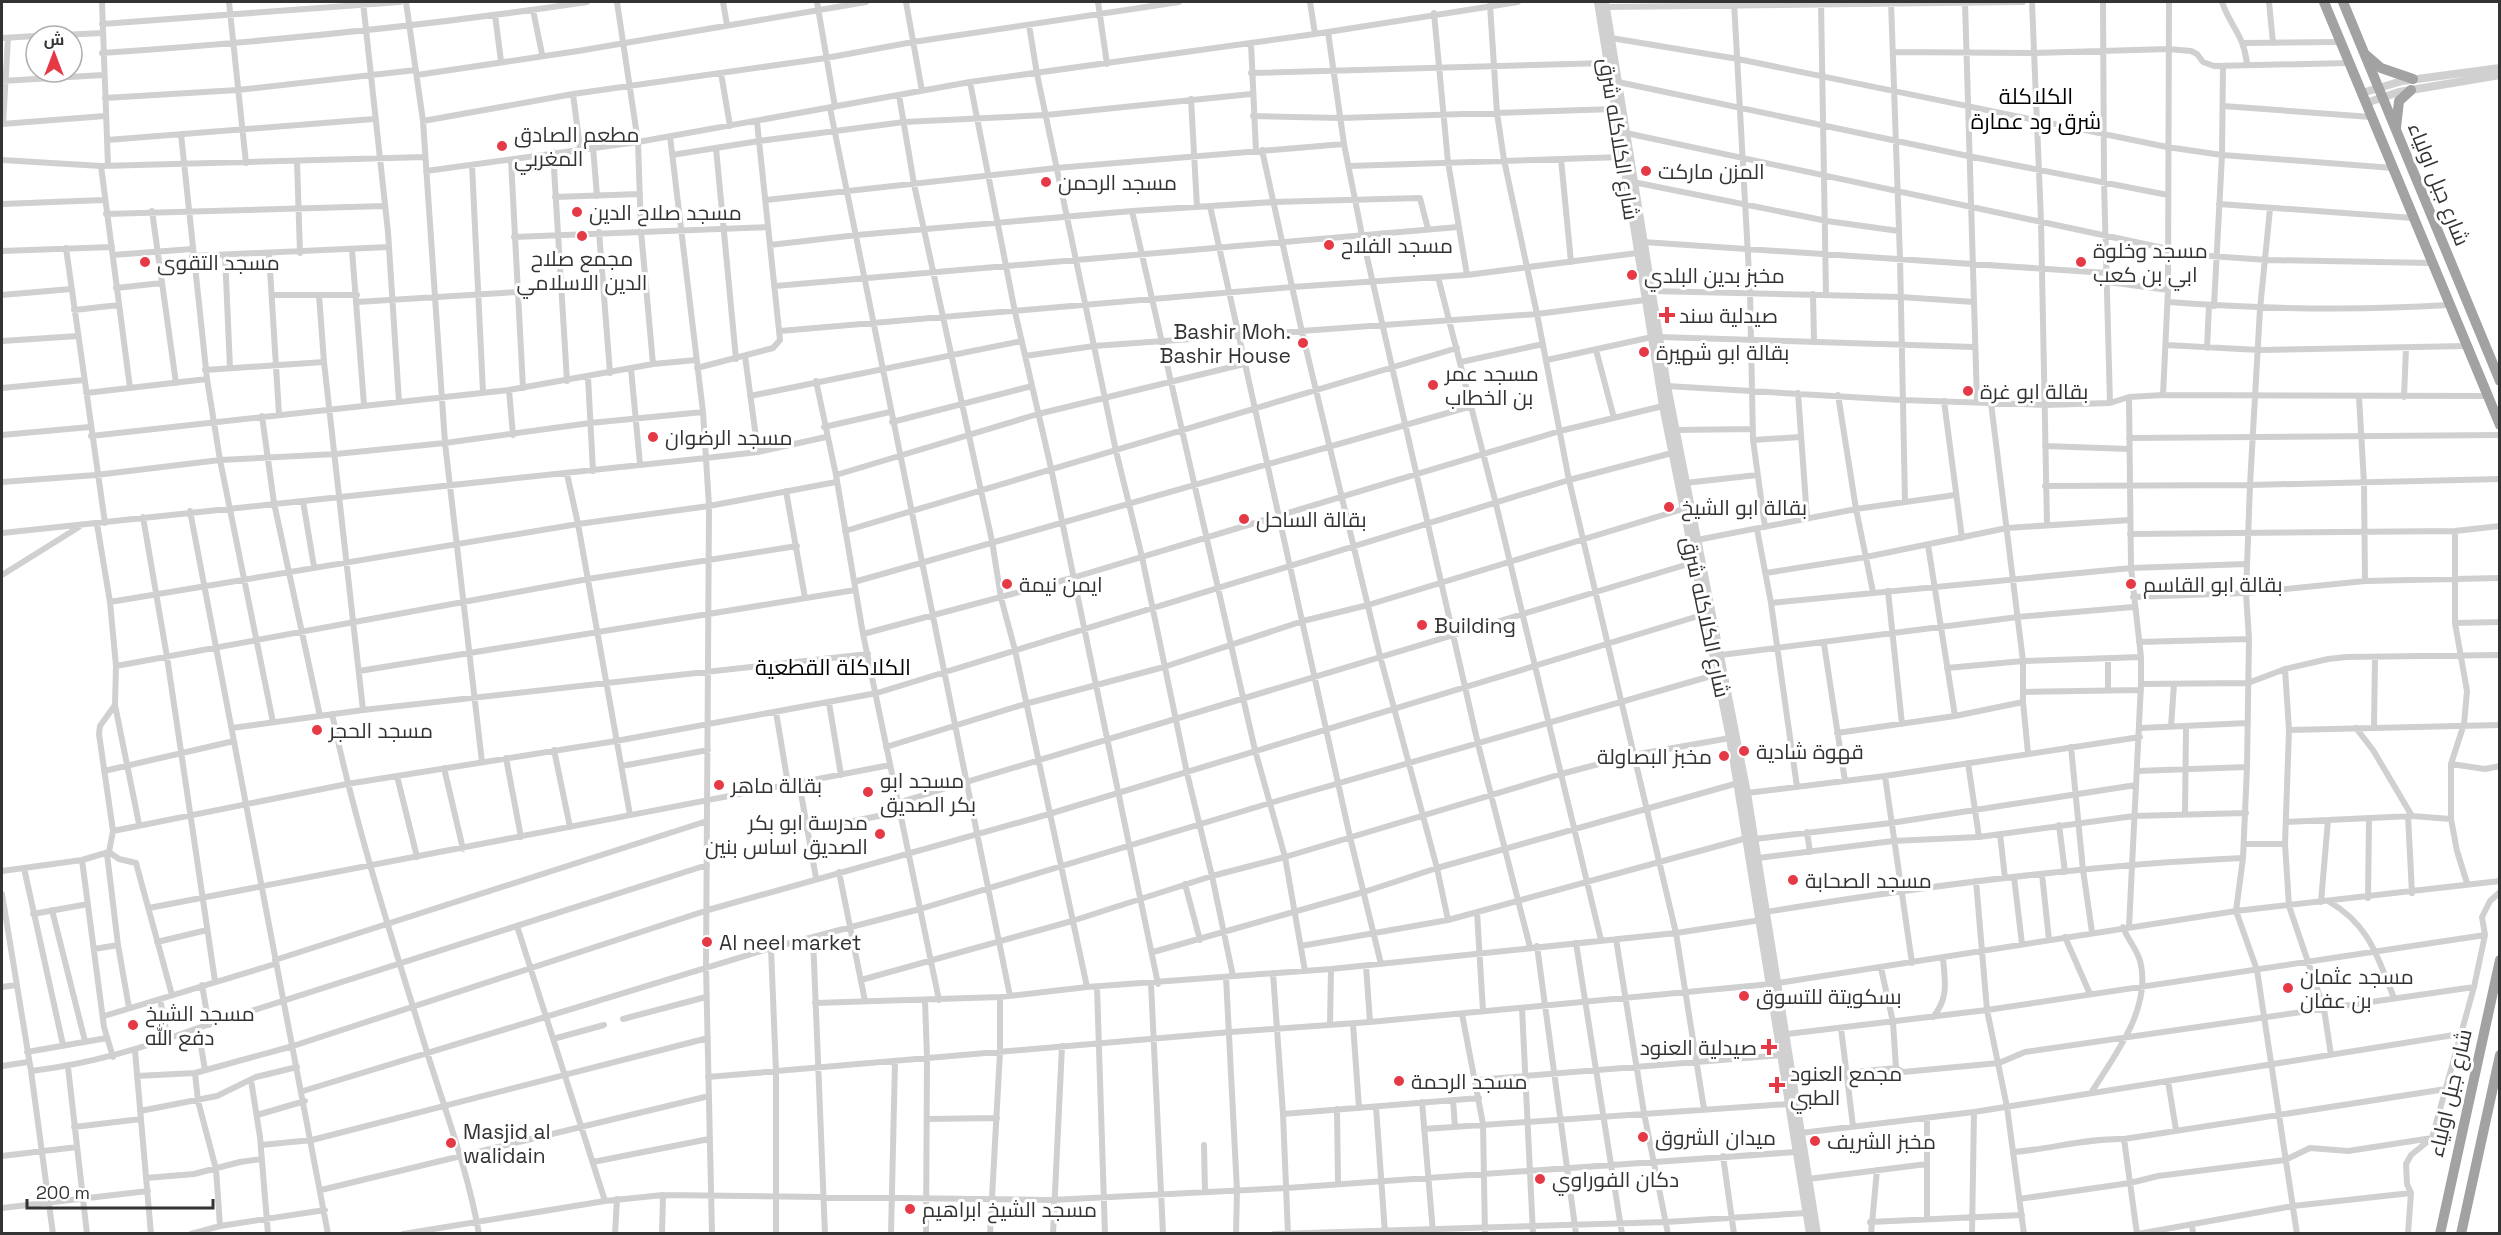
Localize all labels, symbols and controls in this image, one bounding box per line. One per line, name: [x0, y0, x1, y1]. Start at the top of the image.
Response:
north arrow: [24, 24, 84, 84]
text: ش: [44, 29, 64, 50]
street label: شارع الكلاكله شرق: [1592, 56, 1645, 222]
district label: الكلاكلة شرق ود عمارة: [1971, 82, 2101, 135]
street label: شارع جبل اولياء: [2401, 118, 2476, 250]
place label: مطعم الصادق المغربي: [514, 121, 640, 175]
marker: مطعم الصادق المغربي: [495, 139, 509, 153]
place label: المزن ماركت: [1658, 158, 1765, 185]
marker: المزن ماركت: [1639, 164, 1653, 178]
place label: مسجد الرحمن: [1058, 169, 1177, 196]
marker: مسجد الرحمن: [1039, 175, 1053, 189]
place label: مسجد صلاح الدين: [589, 199, 742, 227]
marker: مسجد صلاح الدين: [570, 205, 584, 219]
marker: مجمع صلاح الدين الاسلامي: [575, 229, 589, 243]
place label: مسجد الفلاح: [1341, 232, 1453, 260]
place label: مسجد وخلوة ابي بن كعب: [2093, 237, 2208, 291]
marker: مسجد الفلاح: [1322, 238, 1336, 252]
place label: مجمع صلاح الدين الاسلامي: [516, 245, 648, 299]
place label: مسجد التقوى: [157, 249, 280, 276]
marker: مسجد التقوى: [138, 255, 152, 269]
marker: مسجد وخلوة ابي بن كعب: [2074, 255, 2088, 269]
place label: مخبز بدين البلدي: [1644, 262, 1785, 292]
marker: مخبز بدين البلدي: [1625, 268, 1639, 282]
place label: صيدلية سند: [1679, 302, 1778, 329]
marker: صيدلية سند: [1660, 308, 1674, 322]
place label: Bashir Moh. Bashir House: [1160, 318, 1291, 369]
marker: Bashir Moh. Bashir House: [1296, 336, 1310, 350]
place label: بقالة ابو شهيرة: [1656, 339, 1789, 366]
marker: بقالة ابو شهيرة: [1637, 345, 1651, 359]
place label: مسجد عمر بن الخطاب: [1444, 360, 1539, 411]
marker: مسجد عمر بن الخطاب: [1426, 378, 1440, 392]
place label: بقالة ابو غرة: [1980, 378, 2088, 405]
marker: بقالة ابو غرة: [1961, 384, 1975, 398]
place label: مسجد الرضوان: [665, 424, 793, 451]
marker: مسجد الرضوان: [646, 430, 660, 444]
place label: بقالة ابو الشيخ: [1681, 494, 1807, 522]
marker: بقالة ابو الشيخ: [1662, 500, 1676, 514]
place label: بقالة الساحل: [1256, 506, 1367, 533]
marker: بقالة الساحل: [1237, 512, 1251, 526]
street label: شارع الكلاكله شرق: [1675, 534, 1736, 700]
place label: ايمن نيمة: [1019, 571, 1103, 598]
place label: بقالة ابو القاسم: [2143, 571, 2283, 599]
marker: ايمن نيمة: [1000, 577, 1014, 591]
marker: بقالة ابو القاسم: [2124, 577, 2138, 591]
place label: Building: [1434, 612, 1516, 639]
marker: Building: [1415, 618, 1429, 632]
district label: الكلاكلة القطعية: [755, 653, 911, 681]
place label: مسجد الحجر: [328, 717, 433, 744]
marker: مسجد الحجر: [310, 723, 324, 737]
place label: قهوة شادية: [1756, 738, 1864, 765]
place label: مخبز البصاولة: [1597, 743, 1712, 770]
marker: قهوة شادية: [1737, 744, 1751, 758]
marker: مخبز البصاولة: [1717, 749, 1731, 763]
place label: مسجد ابو بكر الصديق: [880, 767, 976, 818]
place label: بقالة ماهر: [730, 772, 822, 799]
marker: بقالة ماهر: [712, 778, 726, 792]
marker: مسجد ابو بكر الصديق: [861, 785, 875, 799]
place label: مدرسة ابو بكر الصديق اساس بنين: [705, 809, 868, 860]
marker: مدرسة ابو بكر الصديق اساس بنين: [873, 827, 887, 841]
place label: مسجد الصحابة: [1805, 867, 1932, 894]
marker: مسجد الصحابة: [1786, 873, 1800, 887]
place label: Al neel market: [719, 929, 862, 956]
marker: Al neel market: [700, 935, 714, 949]
place label: مسجد عثمان بن عفان: [2300, 963, 2414, 1014]
marker: مسجد عثمان بن عفان: [2281, 981, 2295, 995]
place label: بسكويتة للتسوق: [1756, 983, 1902, 1010]
marker: بسكويتة للتسوق: [1737, 989, 1751, 1003]
place label: مسجد الشيخ دفع الله: [145, 1000, 255, 1052]
marker: مسجد الشيخ دفع الله: [126, 1018, 140, 1032]
street label: شارع جبل اولياء: [2422, 1026, 2479, 1160]
place label: صيدلية العنود: [1640, 1034, 1757, 1061]
marker: صيدلية العنود: [1762, 1040, 1776, 1054]
place label: مجمع العنود الطبي: [1790, 1060, 1902, 1114]
place label: مسجد الرحمة: [1411, 1068, 1528, 1095]
marker: مسجد الرحمة: [1392, 1074, 1406, 1088]
marker: مجمع العنود الطبي: [1768, 1076, 1786, 1094]
place label: Masjid al walidain: [463, 1118, 551, 1169]
place label: ميدان الشروق: [1655, 1124, 1776, 1151]
place label: مخبز الشريف: [1827, 1128, 1936, 1155]
marker: ميدان الشروق: [1636, 1130, 1650, 1144]
marker: مخبز الشريف: [1808, 1134, 1822, 1148]
marker: Masjid al walidain: [444, 1136, 458, 1150]
place label: دكان الفوراوي: [1552, 1166, 1679, 1196]
scale bar: [27, 1172, 213, 1210]
marker: دكان الفوراوي: [1533, 1172, 1547, 1186]
text: 200 m: [36, 1181, 90, 1204]
place label: مسجد الشيخ ابراهيم: [922, 1196, 1097, 1224]
marker: مسجد الشيخ ابراهيم: [903, 1202, 917, 1216]

